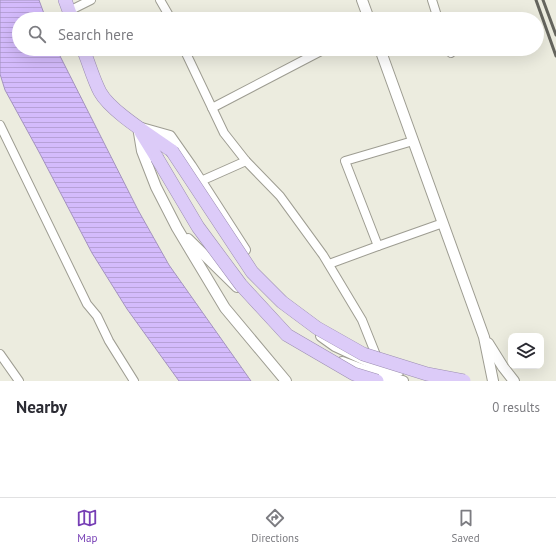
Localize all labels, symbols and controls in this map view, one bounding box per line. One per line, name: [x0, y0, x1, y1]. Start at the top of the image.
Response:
search box: [12, 12, 544, 56]
icon: search: [26, 23, 48, 45]
text: Search here: [58, 25, 134, 44]
map controls: [508, 333, 544, 369]
button: layers: [508, 333, 544, 369]
text: Nearby: [16, 396, 67, 418]
text: 0 results: [492, 399, 540, 416]
tab: Map: [76, 507, 98, 545]
tab: Directions: [251, 507, 299, 545]
tab: Saved: [452, 507, 480, 545]

